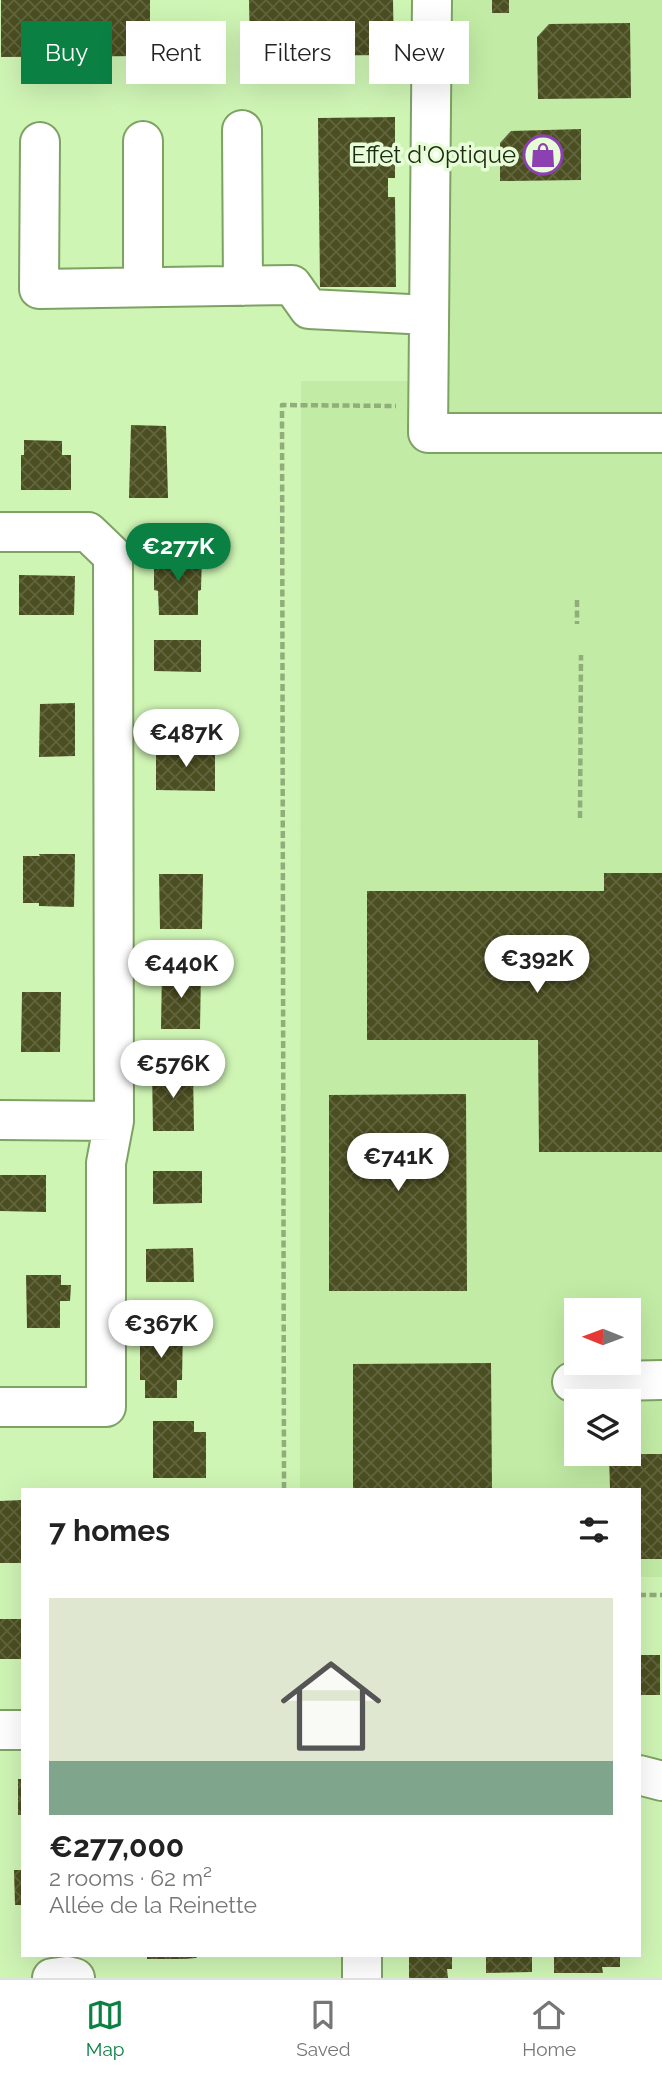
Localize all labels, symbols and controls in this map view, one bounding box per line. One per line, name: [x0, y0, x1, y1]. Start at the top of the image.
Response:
chip: Buy: [21, 21, 112, 84]
chip: Rent: [126, 21, 226, 84]
chip: Filters: [240, 21, 355, 84]
chip: New: [369, 21, 469, 84]
shop icon: Effet d'Optique: [522, 134, 564, 176]
place label: Effet d'Optique: [351, 140, 516, 169]
pin: €277K: [129, 524, 227, 583]
text: €277K: [142, 532, 214, 559]
pin: €487K: [137, 710, 235, 769]
text: €487K: [149, 718, 223, 745]
pin: €392K: [488, 936, 586, 995]
pin: €440K: [132, 940, 230, 1000]
text: €392K: [500, 944, 574, 971]
text: €440K: [144, 949, 218, 976]
pin: €576K: [124, 1040, 222, 1100]
text: €576K: [136, 1049, 210, 1076]
pin: €741K: [349, 1134, 447, 1193]
text: €741K: [363, 1142, 433, 1169]
north arrow: [564, 1298, 640, 1376]
map controls: [564, 1298, 641, 1466]
pin: €367K: [112, 1300, 210, 1360]
text: €367K: [124, 1309, 198, 1336]
button: layers: [564, 1389, 641, 1466]
icon: filters: [575, 1511, 613, 1549]
text: 7 homes: [49, 1513, 170, 1548]
icon: home: [268, 1643, 394, 1769]
text: €277,000: [49, 1829, 184, 1864]
text: 2 rooms · 62 m²: [49, 1864, 212, 1891]
text: Allée de la Reinette: [49, 1891, 257, 1918]
tab: Map: [86, 1996, 125, 2060]
tab: Saved: [296, 1996, 351, 2060]
tab: Home: [522, 1996, 576, 2060]

